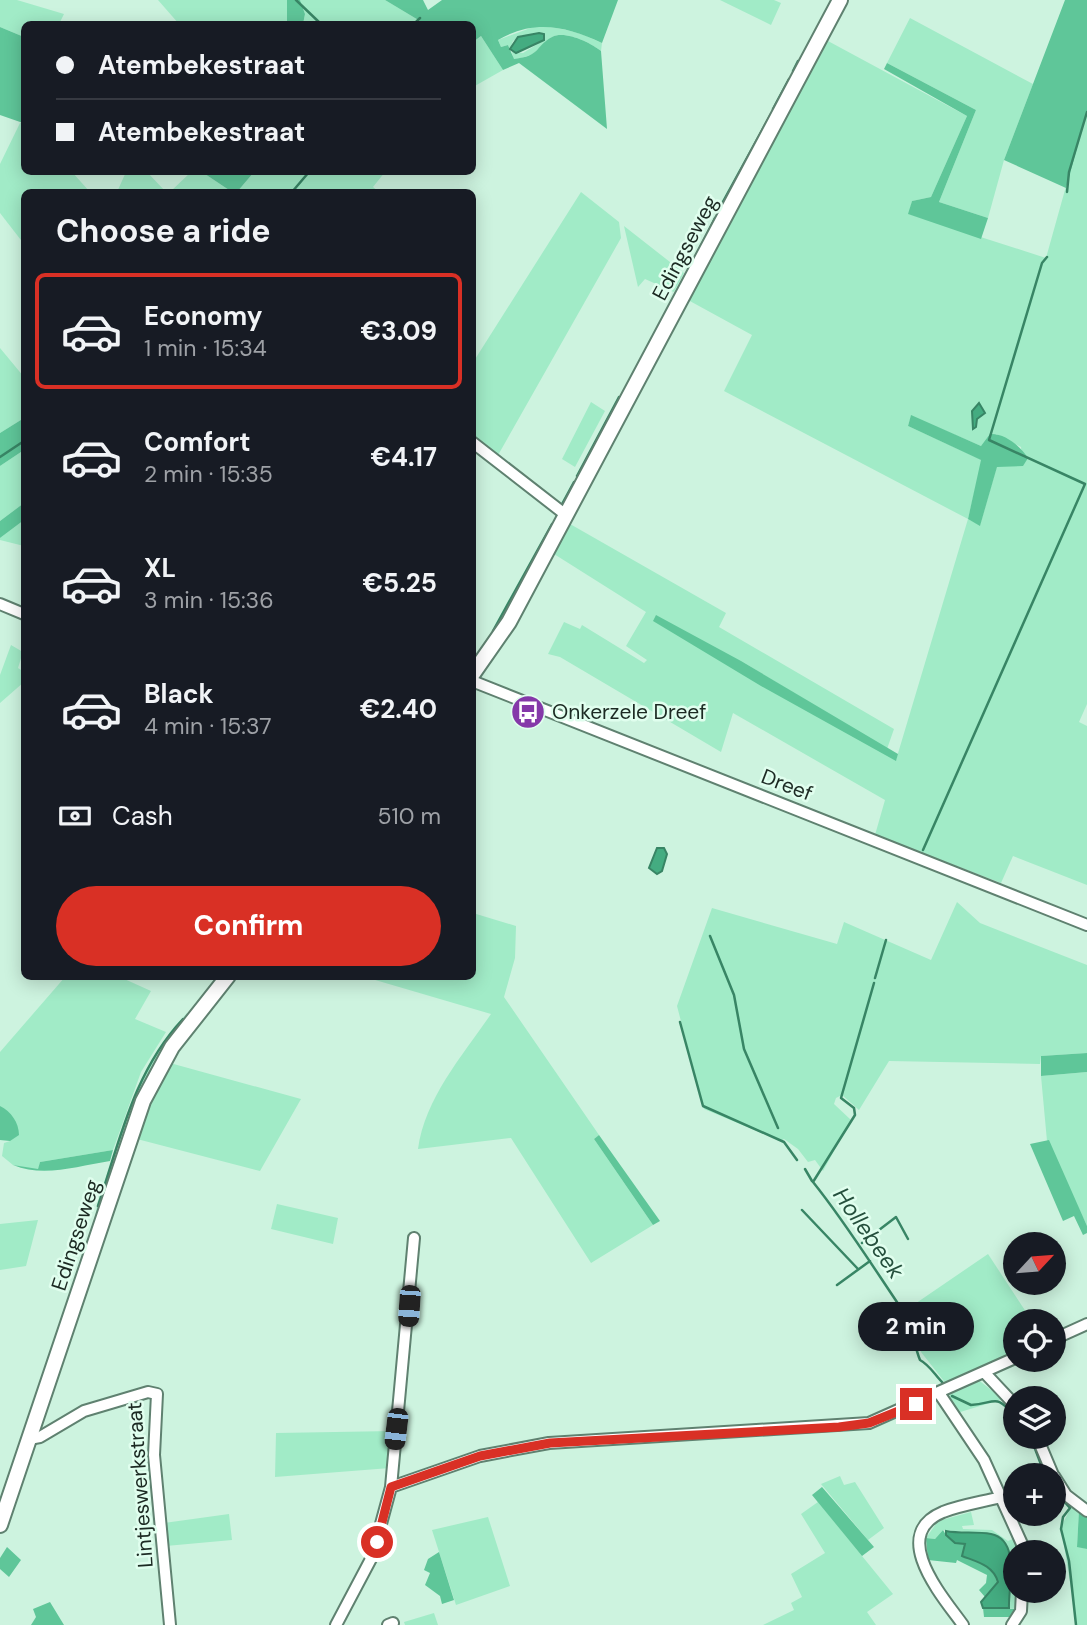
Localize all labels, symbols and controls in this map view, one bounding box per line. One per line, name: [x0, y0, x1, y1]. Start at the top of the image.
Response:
text: Atembekestraat: [98, 48, 305, 82]
text: Atembekestraat: [98, 115, 305, 149]
street label: Edingseweg: [646, 190, 725, 305]
text: Choose a ride: [56, 210, 271, 252]
text: Economy: [144, 299, 262, 333]
icon: car: [60, 300, 123, 363]
text: €3.09: [360, 314, 437, 348]
text: 1 min · 15:34: [144, 333, 267, 363]
text: Comfort: [144, 425, 250, 459]
icon: car: [60, 426, 123, 489]
text: €4.17: [370, 440, 437, 474]
text: 2 min · 15:35: [144, 459, 273, 489]
text: XL: [144, 551, 176, 585]
icon: car: [60, 552, 123, 615]
text: €5.25: [363, 566, 437, 600]
text: 3 min · 15:36: [144, 585, 274, 615]
text: Black: [144, 677, 214, 711]
icon: car: [60, 678, 123, 741]
text: €2.40: [360, 692, 437, 726]
bus stop icon: Onkerzele Dreef: [509, 693, 547, 731]
place label: Onkerzele Dreef: [552, 698, 706, 726]
text: 4 min · 15:37: [144, 711, 271, 741]
street label: Dreef: [757, 762, 817, 808]
icon: cash: [56, 797, 94, 835]
text: Cash: [112, 799, 173, 833]
text: 510 m: [377, 801, 441, 831]
button: Confirm: [56, 886, 441, 966]
street label: Edingseweg: [45, 1176, 107, 1294]
water label: Hollebeek: [827, 1181, 912, 1285]
north arrow: [1003, 1232, 1066, 1295]
map controls: [1003, 1232, 1066, 1603]
car: [398, 1284, 421, 1328]
callout: 2 min: [858, 1302, 974, 1352]
button: locate: [1003, 1309, 1066, 1372]
text: 2 min: [886, 1311, 946, 1341]
button: layers: [1003, 1386, 1066, 1449]
route end: [900, 1388, 932, 1420]
street label: Lintjeswerkstraat: [120, 1401, 160, 1569]
car: [384, 1407, 409, 1451]
button: +: [1003, 1463, 1066, 1526]
route start: [361, 1526, 393, 1558]
button: −: [1003, 1540, 1066, 1603]

